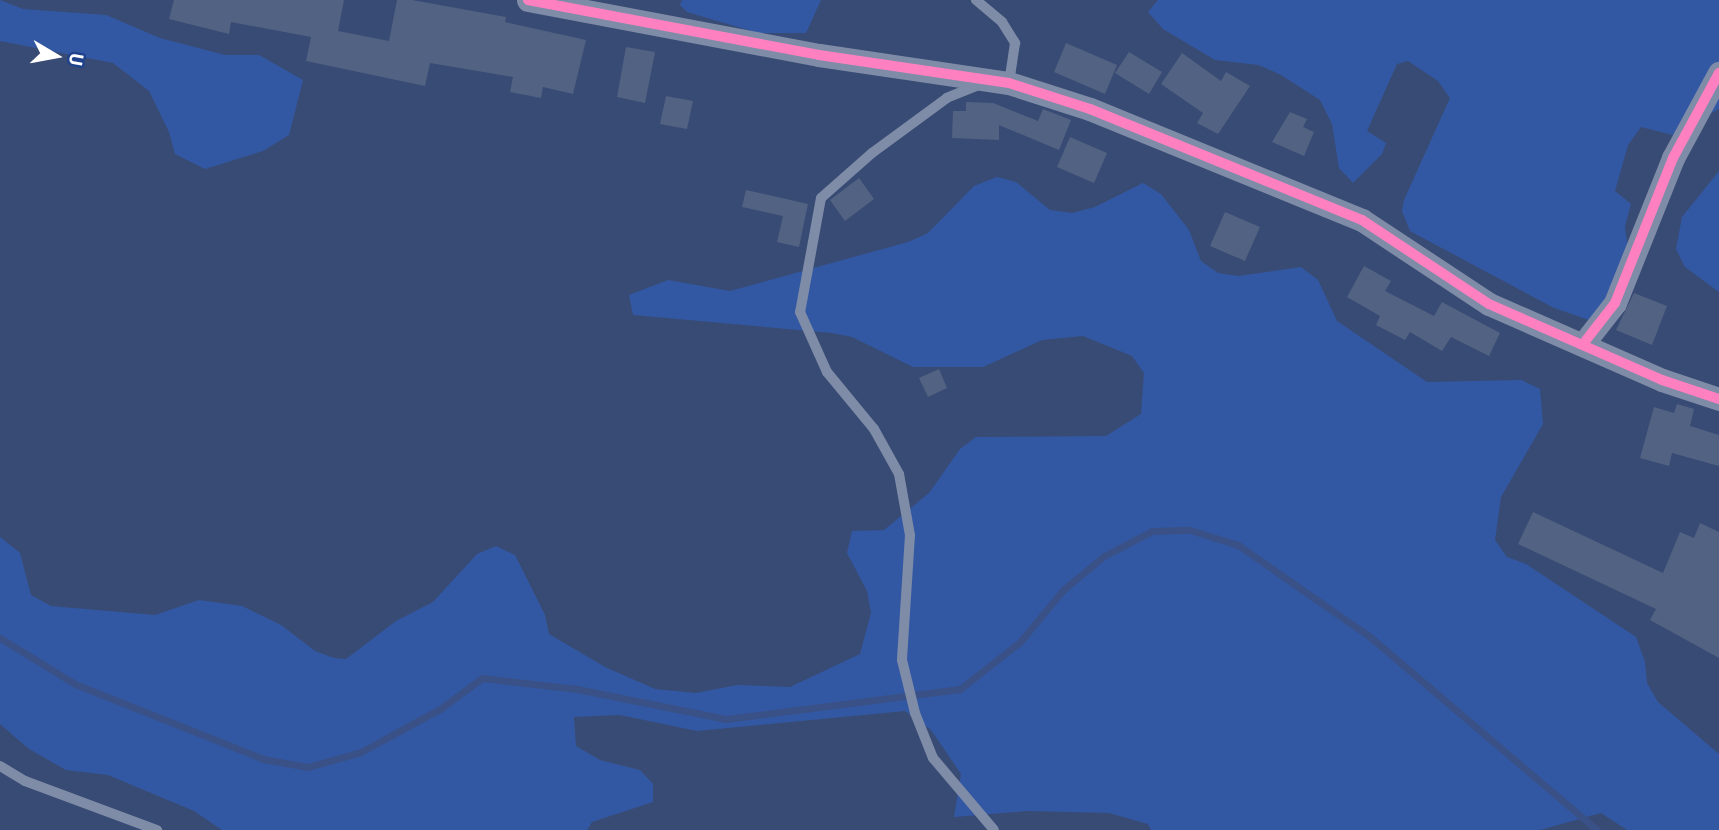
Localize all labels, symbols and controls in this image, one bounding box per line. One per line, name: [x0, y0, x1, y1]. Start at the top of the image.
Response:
north arrow: [21, 21, 91, 91]
text: U: [65, 52, 90, 68]

